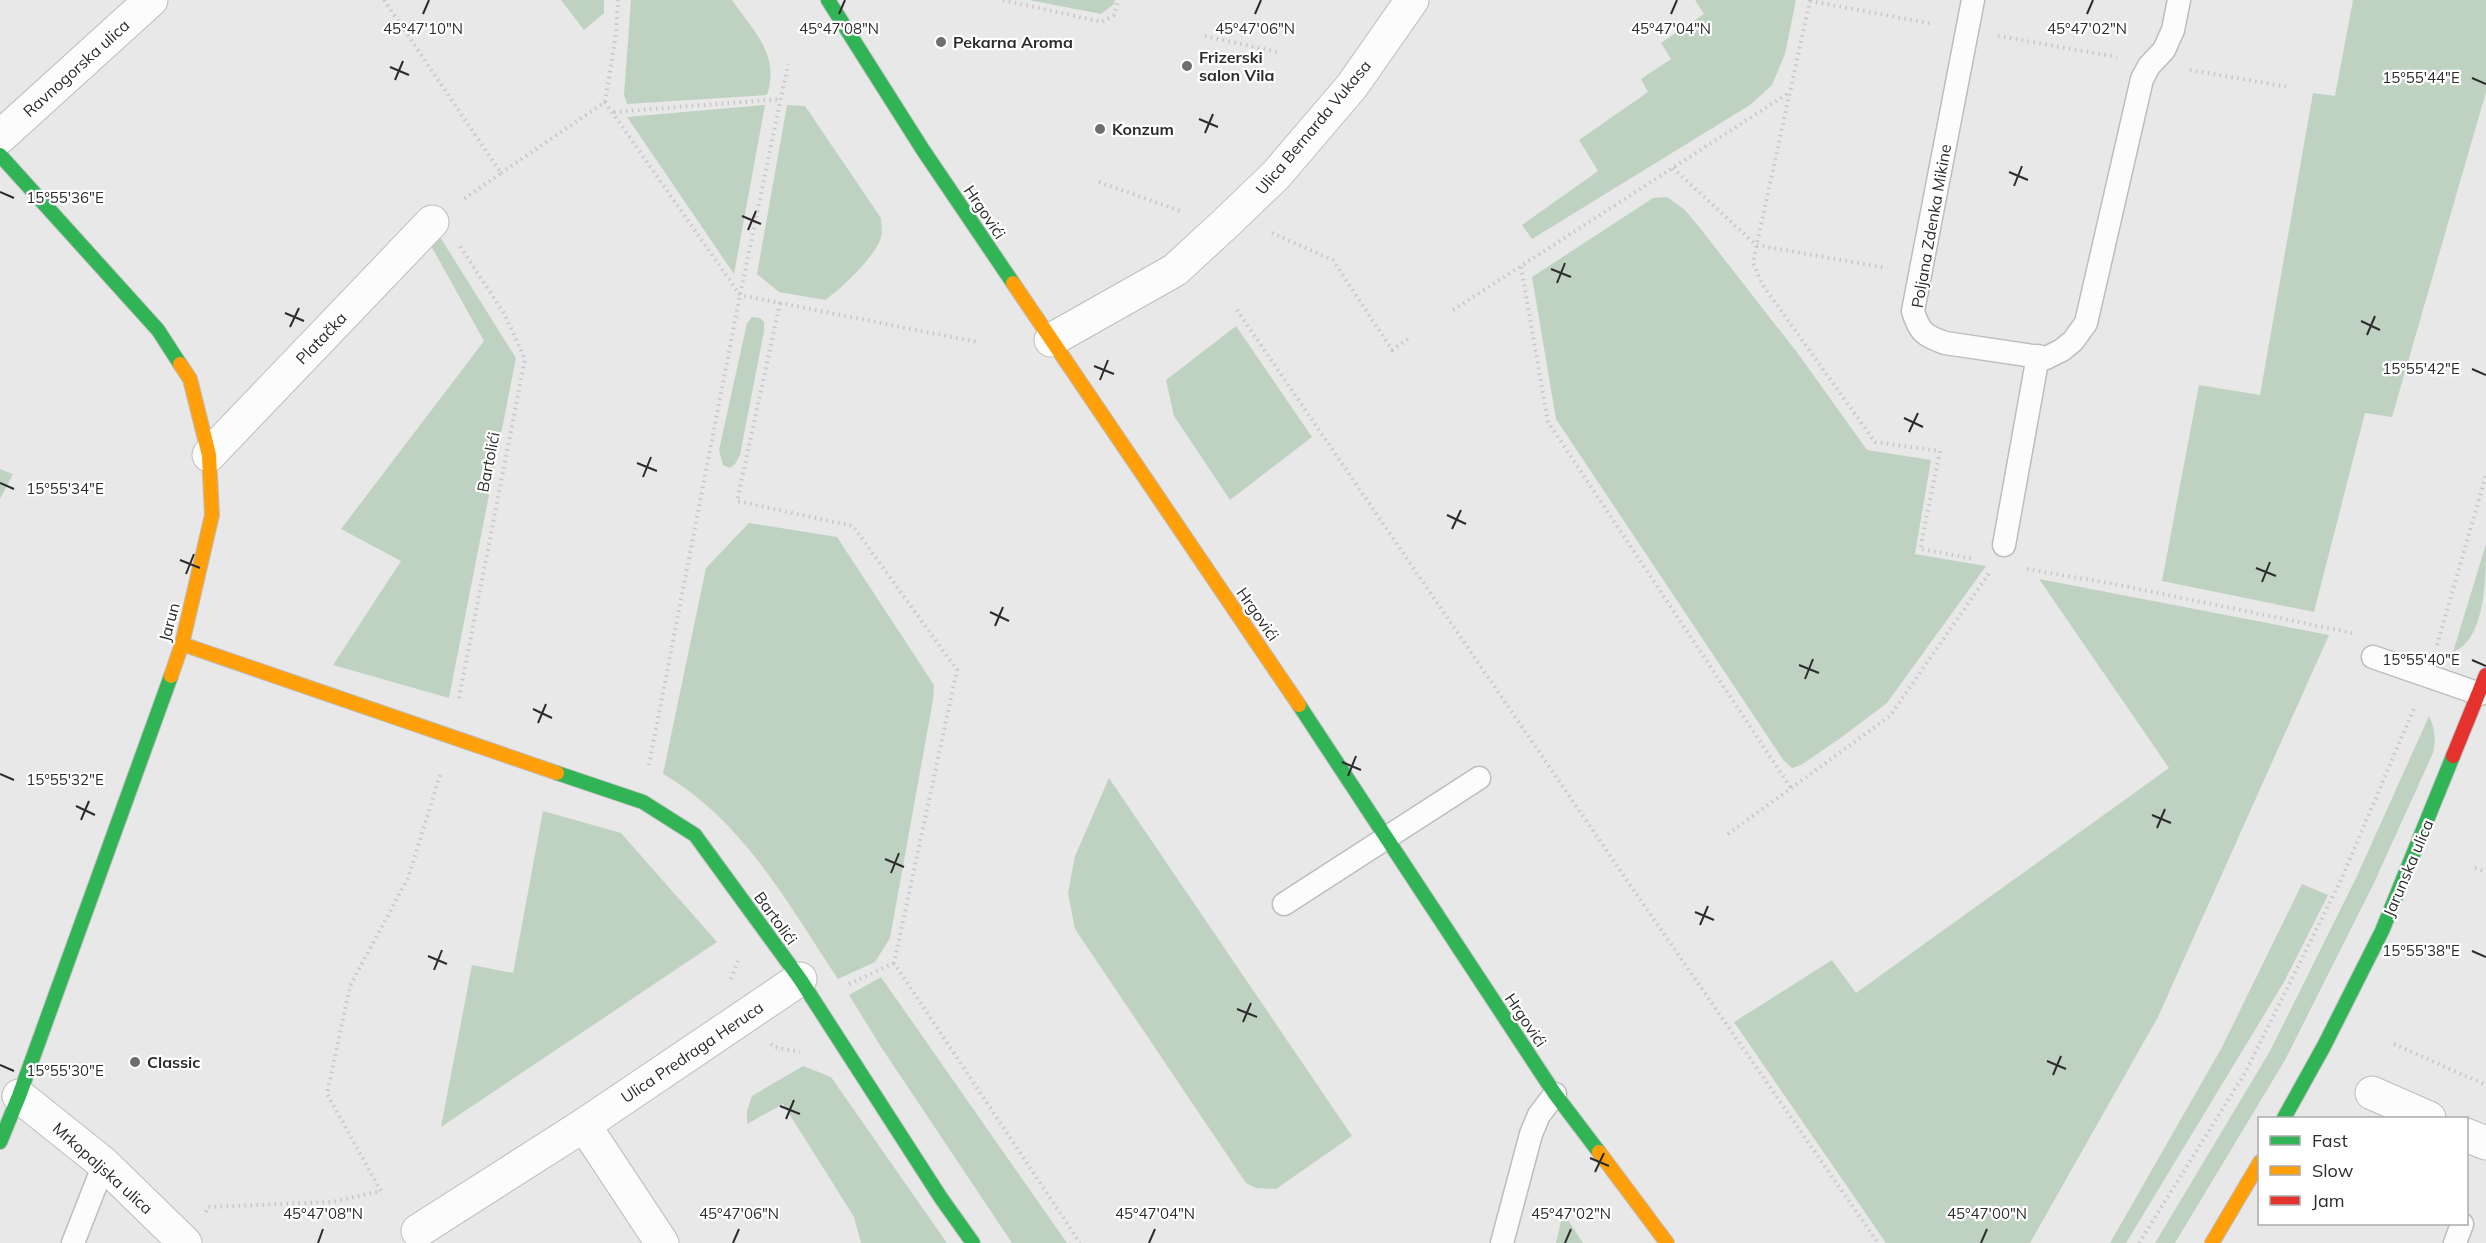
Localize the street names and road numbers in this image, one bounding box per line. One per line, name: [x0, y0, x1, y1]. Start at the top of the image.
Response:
street label: Ravnogorska ulica: [19, 15, 133, 121]
street label: Ulica Bernarda Vukasa: [1251, 56, 1375, 198]
street label: Poljana Zdenka Mikine: [1907, 142, 1955, 310]
street label: Hrgovići: [960, 181, 1010, 243]
street label: Platačka: [291, 308, 351, 368]
street label: Bartolići: [472, 430, 504, 494]
street label: Hrgovići: [1232, 583, 1284, 645]
street label: Jarun: [154, 600, 184, 644]
street label: Jarunska ulica: [2379, 816, 2437, 920]
street label: Bartolići: [750, 888, 802, 948]
street label: Hrgovići: [1501, 989, 1551, 1051]
street label: Ulica Predraga Heruca: [617, 997, 767, 1107]
street label: Mrkopaljska ulica: [49, 1118, 157, 1218]

